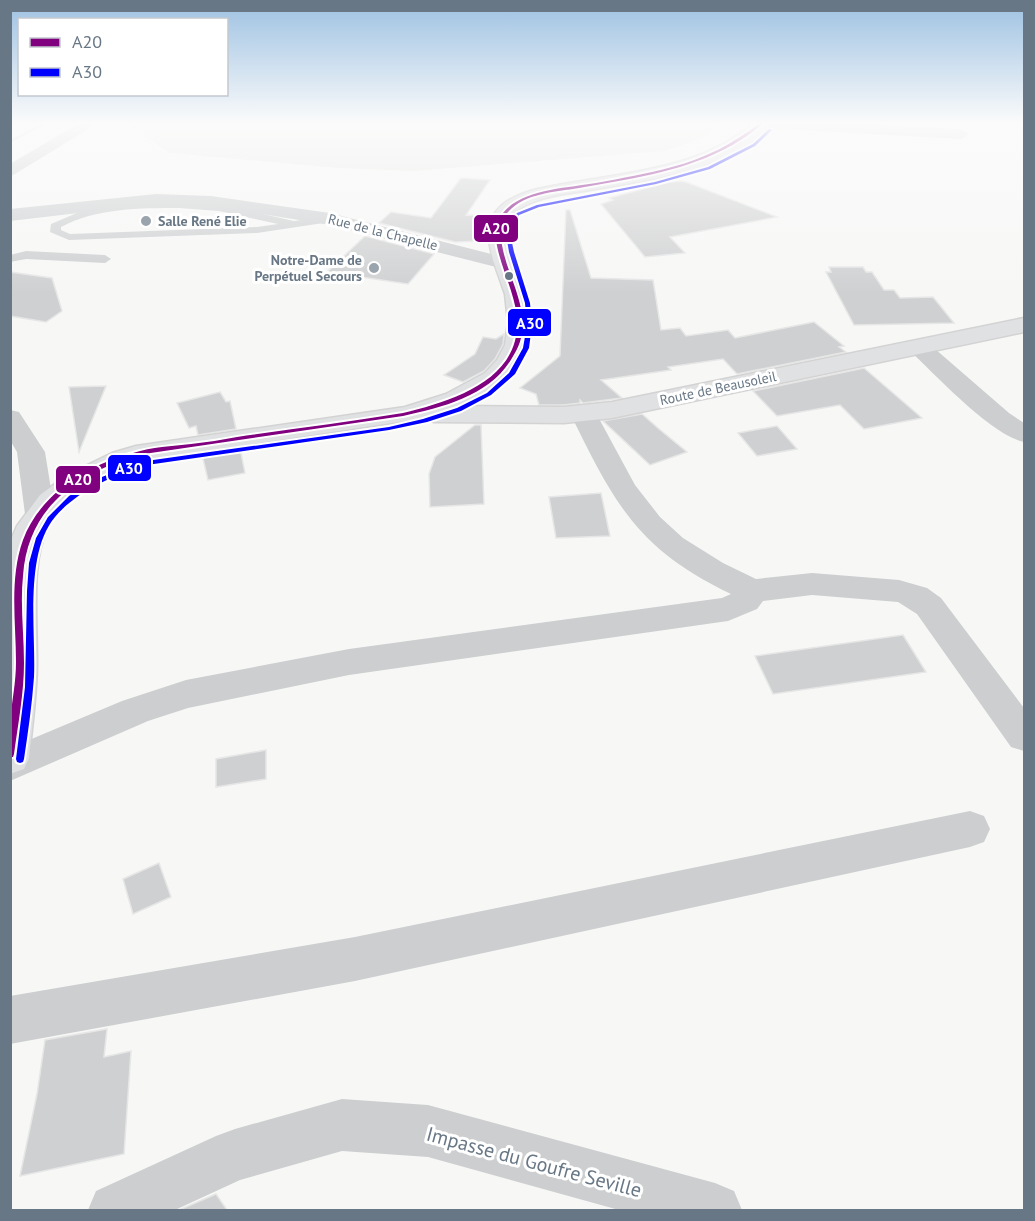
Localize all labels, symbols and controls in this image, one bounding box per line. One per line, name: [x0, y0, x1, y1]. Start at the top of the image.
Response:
legend: [18, 18, 228, 96]
text: A20: [72, 30, 102, 53]
text: A30: [72, 60, 102, 83]
street label: Rue de la Chapelle: [326, 210, 440, 254]
place label: Salle René Elie: [158, 212, 247, 230]
marker: Salle René Elie: [139, 214, 153, 228]
line badge: A20: [473, 214, 519, 243]
text: A20: [482, 218, 510, 238]
place label: Notre-Dame de Perpétuel Secours: [254, 251, 362, 285]
marker: Notre-Dame de Perpétuel Secours: [367, 261, 381, 275]
unlabelled marker: [503, 270, 515, 282]
line badge: A30: [507, 308, 552, 337]
text: A30: [516, 313, 544, 333]
street label: Route de Beausoleil: [658, 367, 778, 409]
line badge: A30: [107, 454, 152, 482]
text: A30: [115, 458, 143, 478]
line badge: A20: [55, 465, 101, 494]
text: A20: [64, 469, 92, 489]
street label: Impasse du Goufre Seville: [424, 1121, 644, 1203]

